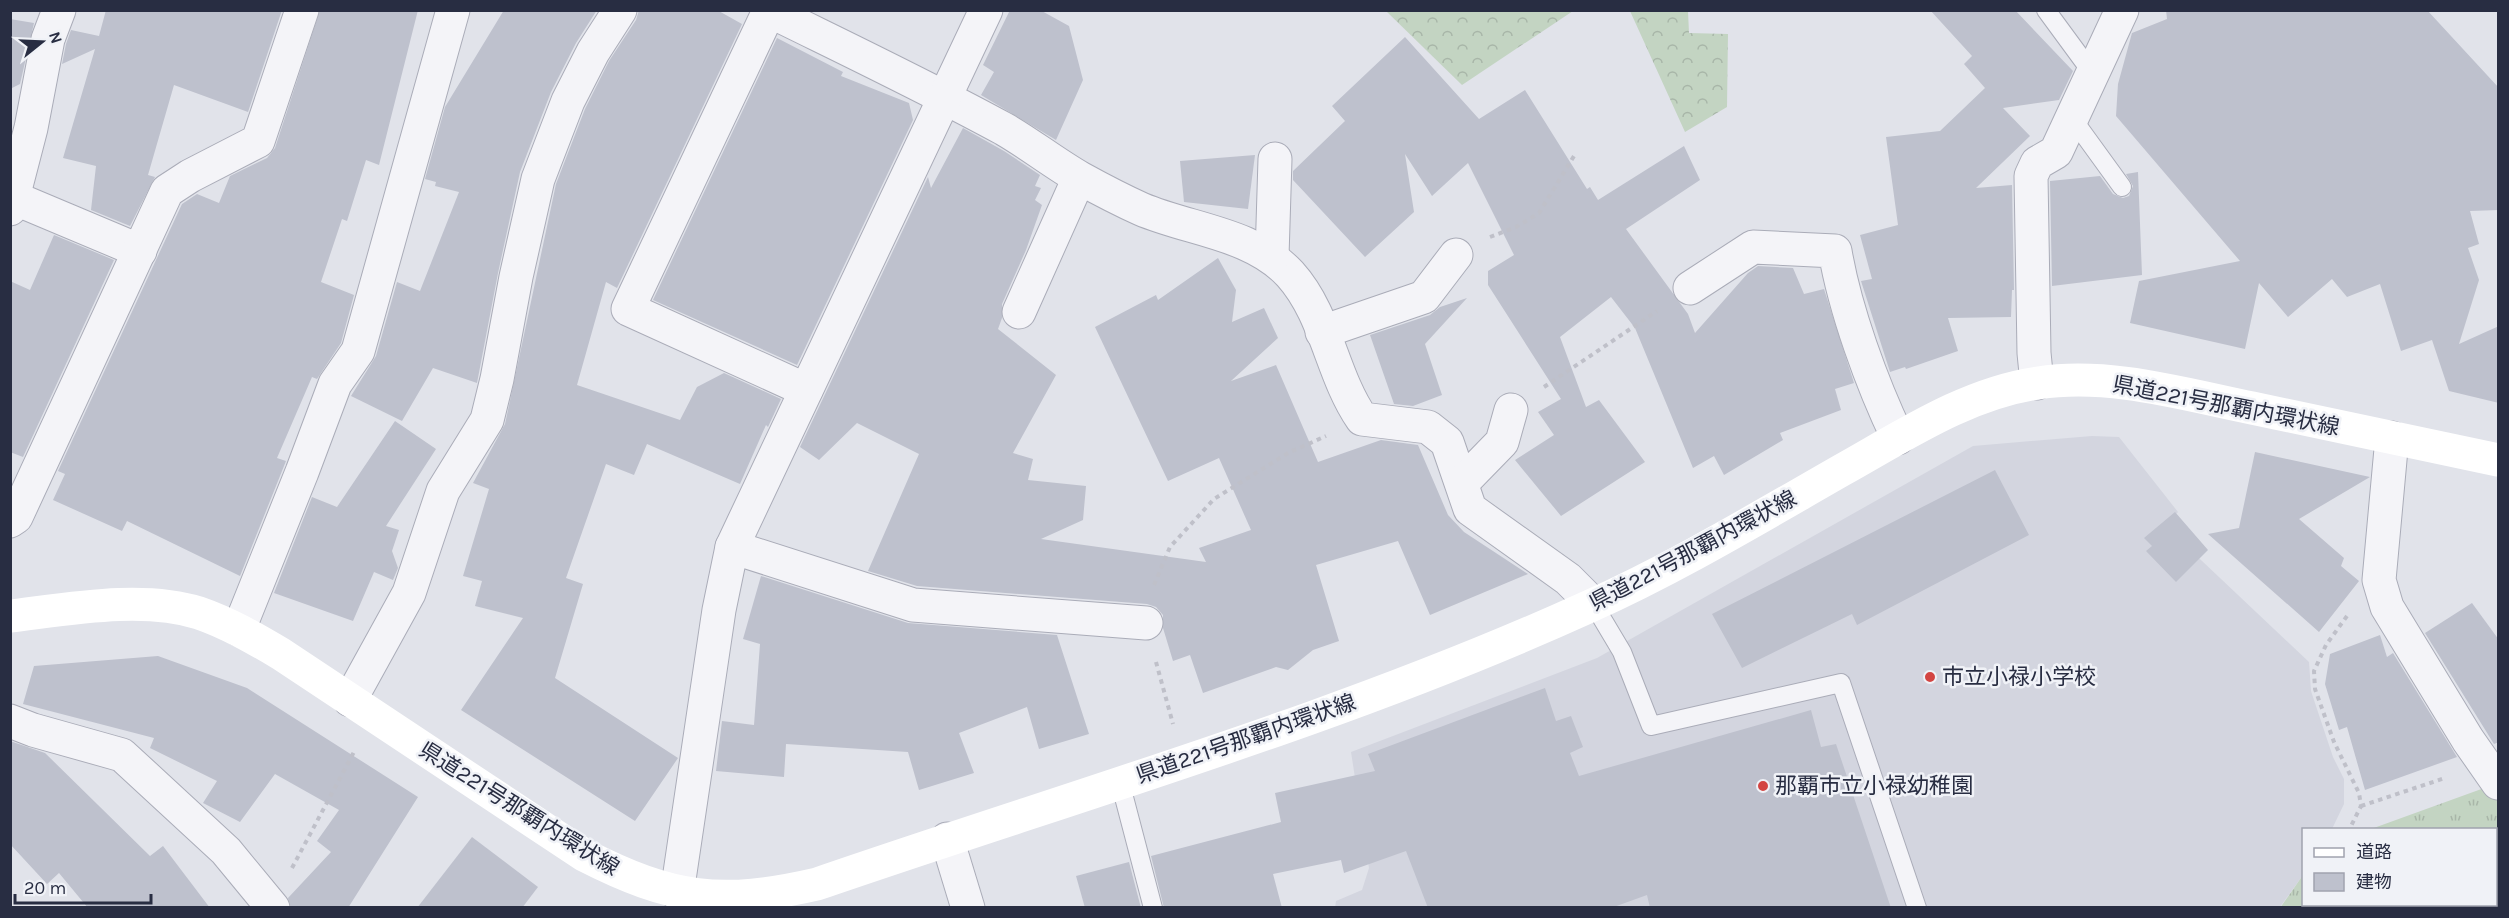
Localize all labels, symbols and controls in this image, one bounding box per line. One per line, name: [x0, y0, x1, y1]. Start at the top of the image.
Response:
north arrow: [12, 12, 72, 72]
text: N: [45, 29, 67, 46]
street label: 県道221号那覇内環状線: [2110, 371, 2342, 441]
street label: 県道221号那覇内環状線: [1585, 485, 1801, 617]
place label: 市立小禄小学校: [1942, 664, 2096, 690]
marker: 市立小禄小学校: [1923, 670, 1937, 684]
street label: 県道221号那覇内環状線: [1133, 689, 1359, 789]
street label: 県道221号那覇内環状線: [414, 737, 624, 881]
place label: 那覇市立小禄幼稚園: [1775, 773, 1973, 799]
marker: 那覇市立小禄幼稚園: [1756, 779, 1770, 793]
legend: [2302, 828, 2497, 906]
text: 道路: [2356, 841, 2392, 863]
scale bar: [15, 867, 152, 905]
text: 建物: [2356, 871, 2392, 893]
text: 20 m: [24, 877, 66, 899]

